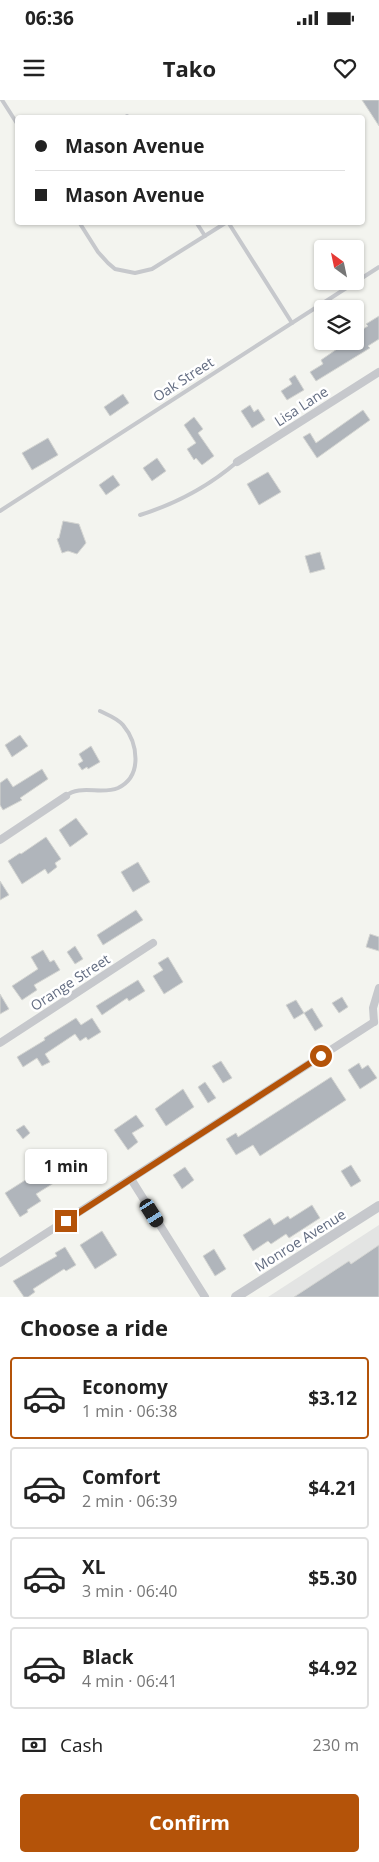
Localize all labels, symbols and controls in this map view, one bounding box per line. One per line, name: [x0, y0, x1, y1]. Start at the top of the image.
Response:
text: 06:36: [25, 5, 74, 31]
text: Tako: [163, 53, 216, 83]
icon: menu: [20, 54, 48, 82]
icon: heart: [331, 54, 359, 82]
text: Mason Avenue: [65, 133, 204, 159]
text: Mason Avenue: [65, 182, 204, 208]
north arrow: [314, 240, 364, 290]
map controls: [314, 240, 364, 350]
button: layers: [314, 300, 364, 350]
street label: Oak Street: [149, 352, 217, 406]
street label: Lisa Lane: [270, 381, 332, 430]
street label: Orange Street: [27, 949, 113, 1015]
route start: [310, 1045, 332, 1067]
callout: 1 min: [25, 1148, 107, 1184]
text: 1 min: [44, 1155, 88, 1177]
car: [137, 1196, 166, 1230]
street label: Monroe Avenue: [251, 1204, 349, 1276]
route end: [55, 1210, 77, 1232]
text: Choose a ride: [20, 1312, 168, 1342]
text: Economy: [82, 1374, 168, 1400]
icon: car: [22, 1376, 67, 1421]
text: $3.12: [308, 1385, 357, 1411]
text: 1 min · 06:38: [82, 1400, 177, 1422]
text: Comfort: [82, 1464, 161, 1490]
icon: car: [22, 1466, 67, 1511]
text: $4.21: [308, 1475, 357, 1501]
text: 2 min · 06:39: [82, 1490, 177, 1512]
text: XL: [82, 1554, 105, 1580]
icon: car: [22, 1556, 67, 1601]
text: $5.30: [308, 1565, 357, 1591]
text: 3 min · 06:40: [82, 1580, 177, 1602]
text: Black: [82, 1644, 134, 1670]
icon: car: [22, 1646, 67, 1691]
text: $4.92: [308, 1655, 357, 1681]
text: 4 min · 06:41: [82, 1670, 177, 1692]
icon: cash: [20, 1731, 48, 1759]
text: Cash: [60, 1732, 103, 1758]
text: 230 m: [313, 1734, 359, 1756]
button: Confirm: [20, 1794, 359, 1852]

